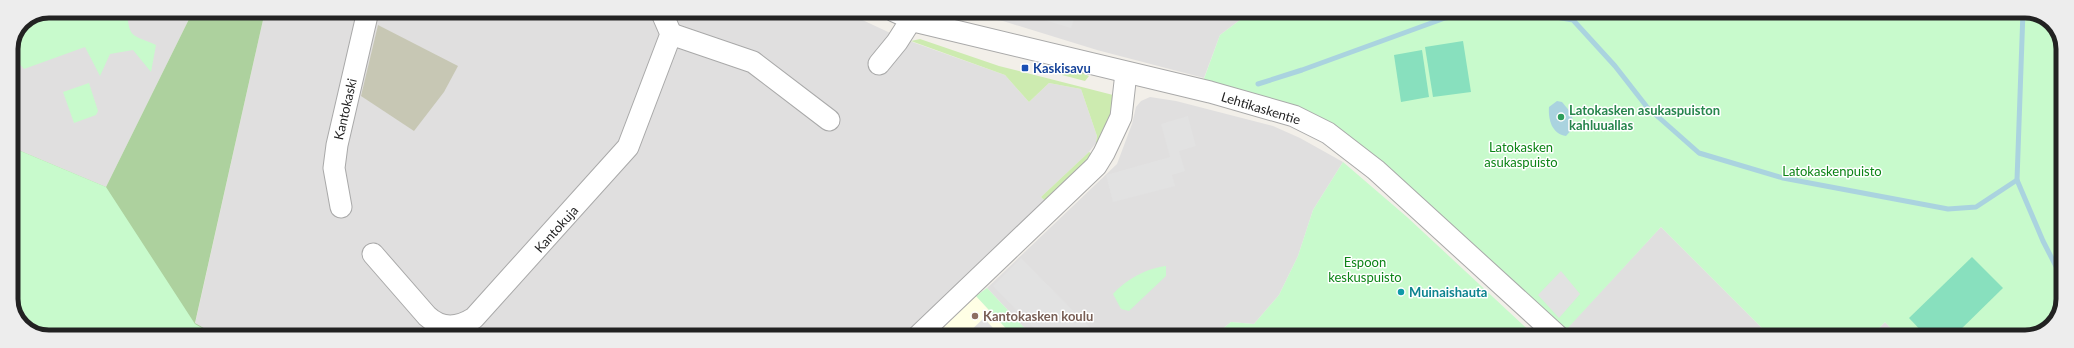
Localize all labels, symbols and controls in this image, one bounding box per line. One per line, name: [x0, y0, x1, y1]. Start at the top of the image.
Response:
place label: Kaskisavu: [1033, 60, 1091, 76]
marker: Kaskisavu: [1020, 63, 1030, 73]
street label: Kantokaski: [330, 77, 360, 141]
street label: Lehtikaskentie: [1219, 88, 1303, 128]
place label: Latokasken asukaspuiston kahluuallas: [1569, 102, 1720, 133]
marker: Latokasken asukaspuiston kahluuallas: [1556, 112, 1566, 122]
park label: Latokasken asukaspuisto: [1484, 139, 1558, 170]
park label: Latokaskenpuisto: [1782, 163, 1882, 179]
street label: Kantokuja: [531, 202, 581, 256]
park label: Espoon keskuspuisto: [1328, 254, 1402, 285]
place label: Muinaishauta: [1409, 284, 1487, 300]
marker: Muinaishauta: [1396, 287, 1406, 297]
place label: Kantokasken koulu: [983, 308, 1093, 324]
marker: Kantokasken koulu: [970, 311, 980, 321]

